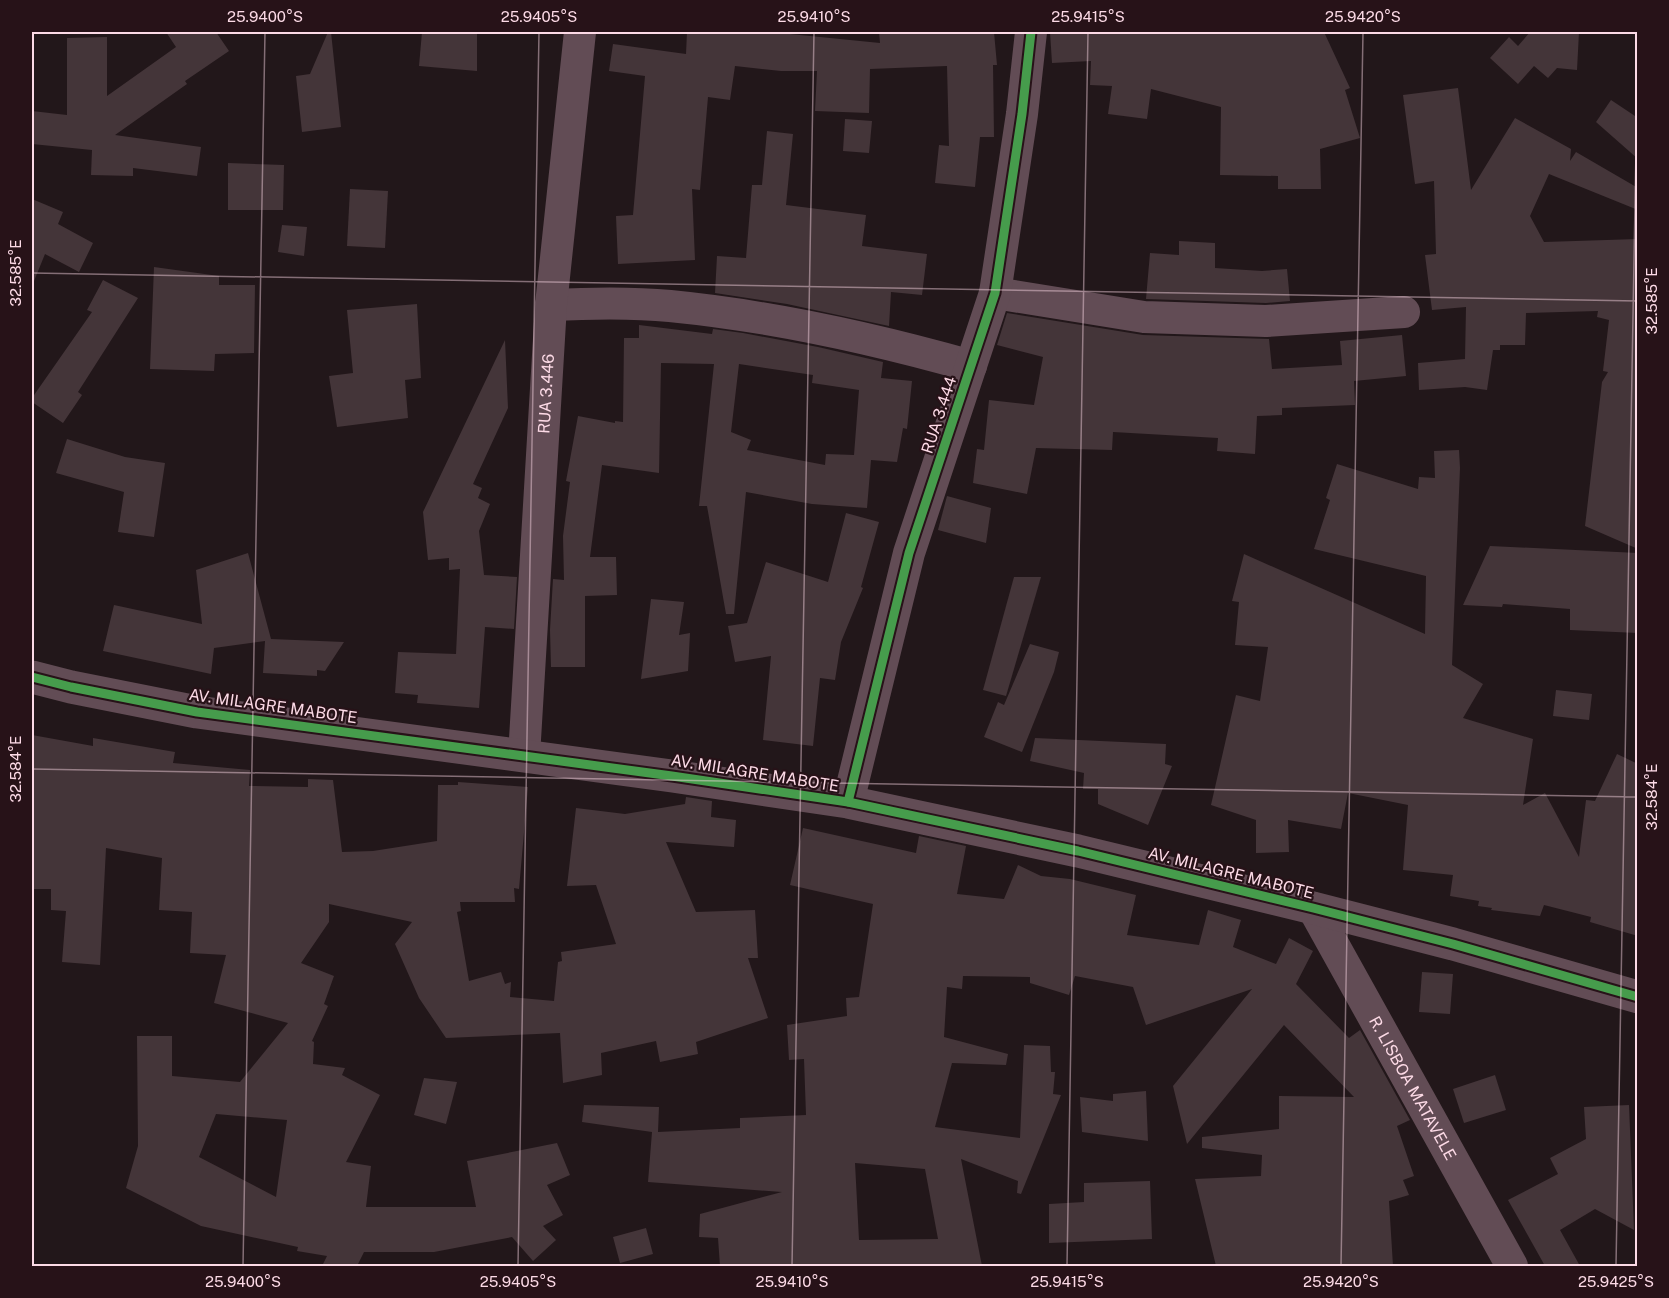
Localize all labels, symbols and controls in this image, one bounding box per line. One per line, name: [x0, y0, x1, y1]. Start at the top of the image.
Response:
text: 25.9400°S: [227, 8, 303, 25]
text: 25.9405°S: [501, 8, 577, 25]
text: 25.9410°S: [778, 8, 850, 25]
text: 25.9415°S: [1051, 8, 1125, 25]
text: 25.9420°S: [1325, 8, 1401, 25]
text: 32.585°E: [7, 240, 24, 306]
text: 32.585°E: [1643, 268, 1660, 334]
street label: RUA 3.446: [534, 353, 558, 434]
street label: RUA 3.444: [918, 374, 960, 456]
street label: AV. MILAGRE MABOTE: [188, 685, 358, 727]
text: 32.584°E: [7, 736, 24, 802]
street label: AV. MILAGRE MABOTE: [670, 750, 840, 796]
text: 32.584°E: [1643, 764, 1660, 830]
street label: AV. MILAGRE MABOTE: [1146, 843, 1316, 903]
street label: R. LISBOA MATAVELE: [1366, 1013, 1461, 1163]
text: 25.9400°S: [205, 1273, 281, 1290]
text: 25.9405°S: [480, 1273, 556, 1290]
text: 25.9410°S: [756, 1273, 828, 1290]
text: 25.9415°S: [1030, 1273, 1104, 1290]
text: 25.9420°S: [1303, 1273, 1379, 1290]
text: 25.9425°S: [1578, 1273, 1654, 1290]

